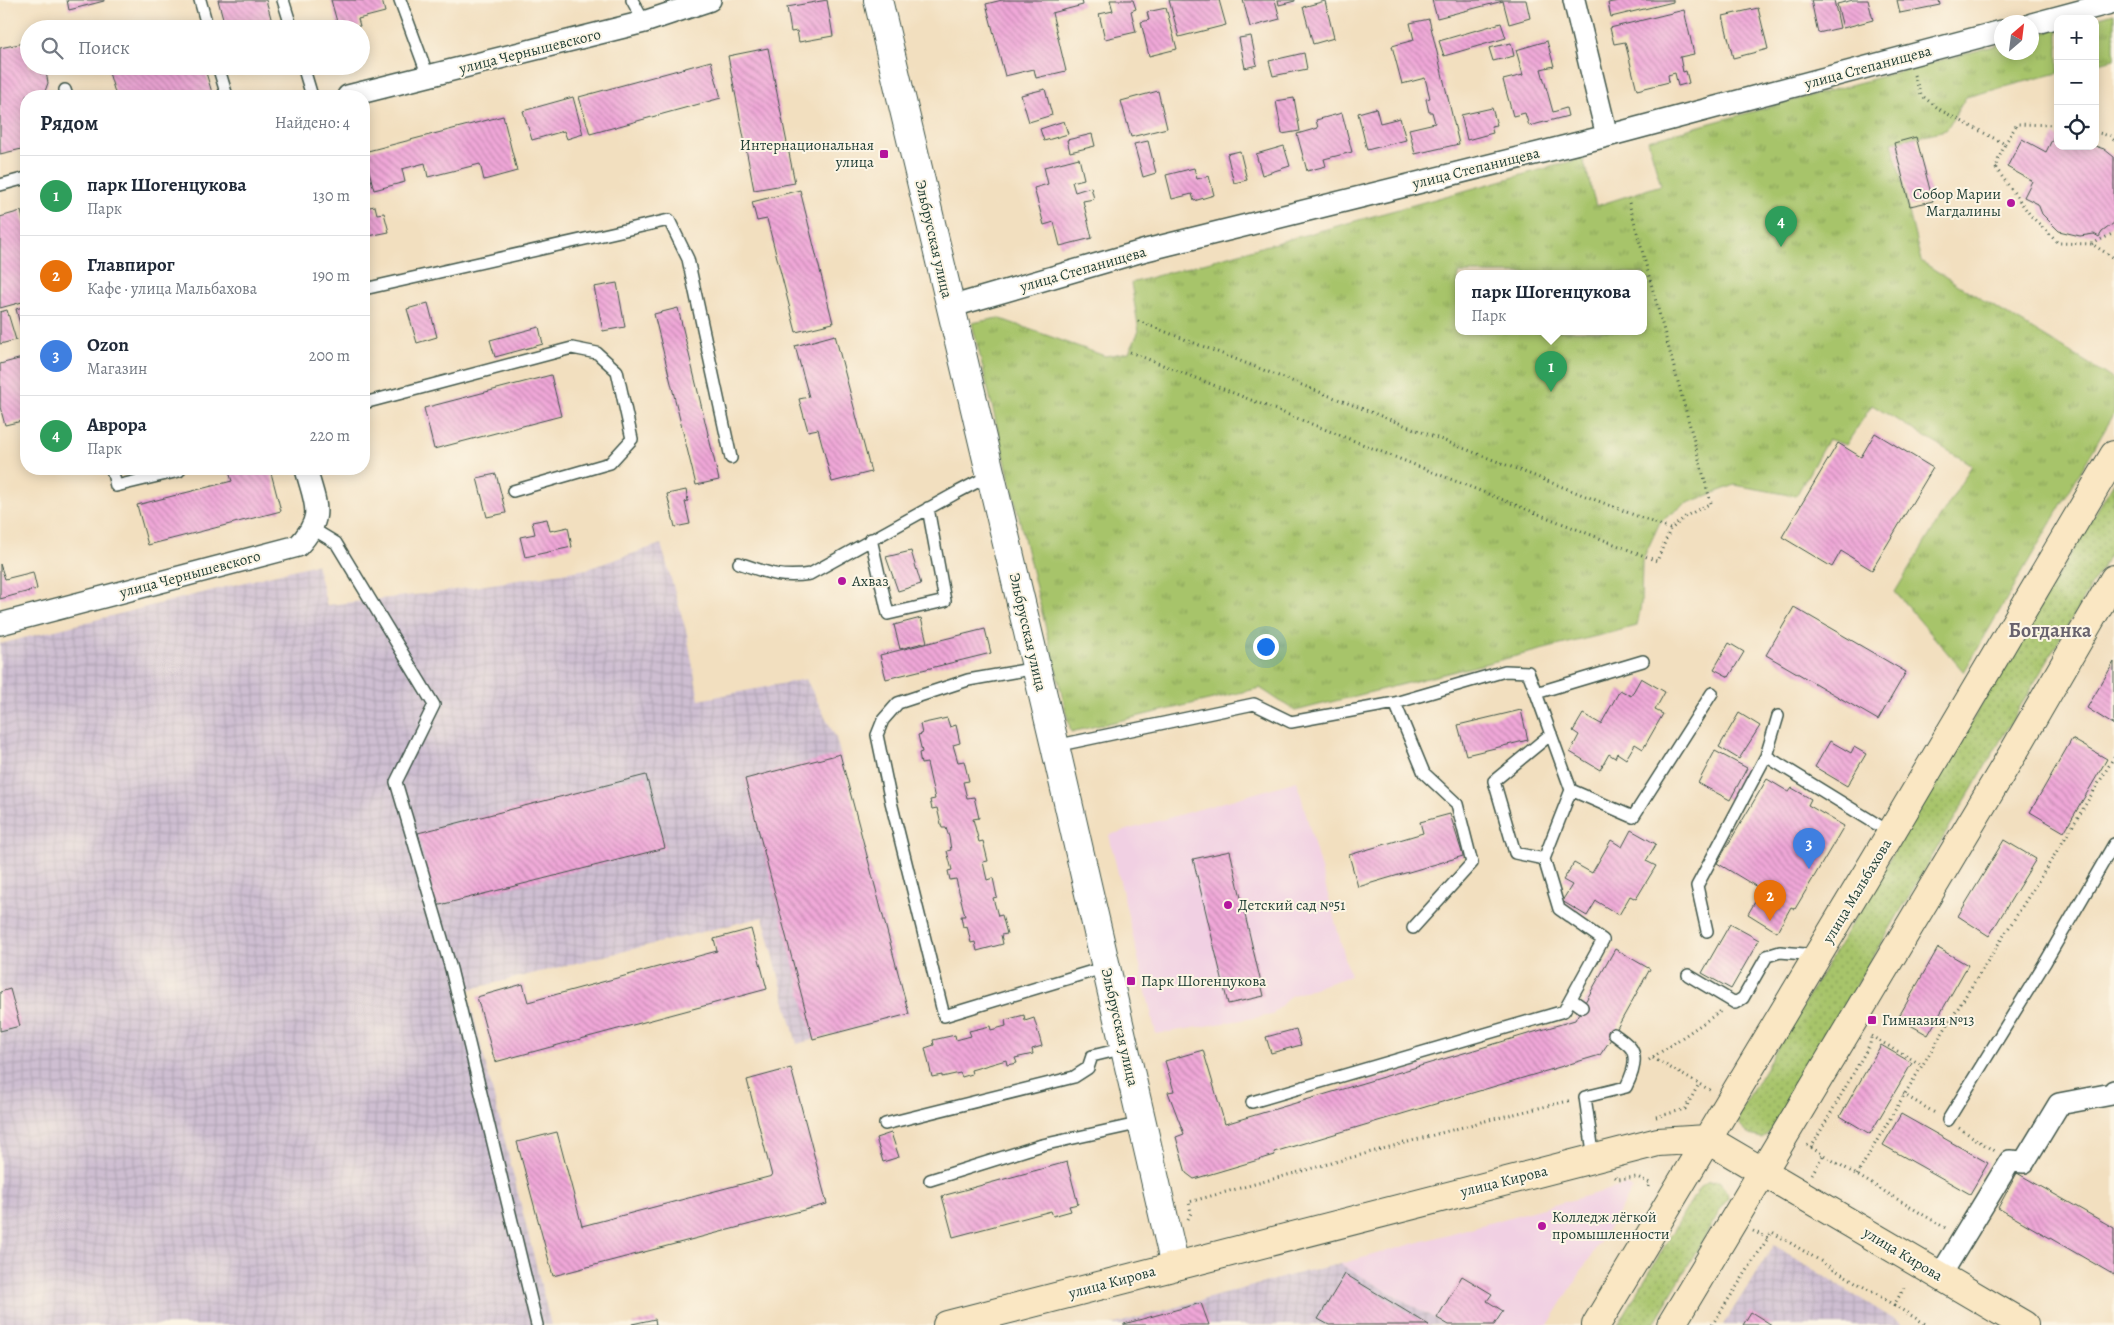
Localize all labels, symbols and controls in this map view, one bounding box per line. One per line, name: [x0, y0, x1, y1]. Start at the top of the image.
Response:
north arrow: [1994, 15, 2039, 60]
map controls: [2054, 15, 2099, 150]
button: +: [2054, 15, 2099, 60]
search box: [20, 20, 370, 75]
street label: улица Чернышевского: [456, 24, 603, 78]
icon: search: [38, 34, 66, 62]
text: Поиск: [78, 35, 130, 61]
street label: улица Степанищева: [1802, 40, 1934, 94]
button: −: [2054, 60, 2099, 105]
button: locate: [2054, 105, 2099, 150]
text: Рядом: [40, 109, 98, 137]
text: Найдено: 4: [275, 112, 350, 134]
place label: Интернациональная улица: [740, 135, 874, 172]
street label: улица Степанищева: [1409, 143, 1542, 194]
marker: Интернациональная улица: [878, 148, 890, 160]
text: парк Шогенцукова: [87, 172, 247, 198]
street label: Эльбрусская улица: [911, 178, 957, 300]
place label: Собор Марии Магдалины: [1913, 184, 2001, 221]
text: 1: [53, 185, 59, 207]
text: 130 m: [313, 185, 350, 207]
marker: Собор Марии Магдалины: [2005, 197, 2017, 209]
text: Парк: [87, 198, 122, 220]
pin: 4: [1765, 206, 1797, 247]
street label: улица Степанищева: [1017, 241, 1148, 297]
text: Главпирог: [87, 252, 175, 278]
text: 2: [52, 265, 60, 287]
text: 190 m: [312, 265, 350, 287]
popup: [1455, 270, 1647, 335]
text: Кафе · улица Мальбахова: [87, 278, 257, 300]
text: парк Шогенцукова: [1471, 279, 1631, 305]
text: Парк: [1471, 305, 1506, 327]
text: Ozon: [87, 332, 129, 358]
text: 3: [53, 345, 59, 367]
text: 200 m: [309, 345, 350, 367]
pin: 1: [1535, 351, 1567, 392]
text: Магазин: [87, 358, 147, 380]
text: Аврора: [87, 412, 147, 438]
text: 4: [52, 425, 60, 447]
text: 220 m: [310, 425, 350, 447]
text: Парк: [87, 438, 122, 460]
street label: улица Чернышевского: [116, 546, 263, 603]
place label: Ахваз: [851, 571, 889, 591]
street label: Эльбрусская улица: [1005, 571, 1051, 693]
marker: Ахваз: [836, 575, 848, 587]
district label: Богданка: [2009, 617, 2092, 644]
your location: [1253, 634, 1279, 660]
pin: 3: [1793, 828, 1825, 869]
street label: улица Мальбахова: [1817, 835, 1896, 948]
pin: 2: [1754, 880, 1786, 921]
place label: Детский сад №51: [1238, 895, 1345, 915]
marker: Детский сад №51: [1222, 899, 1234, 911]
street label: Эльбрусская улица: [1097, 966, 1143, 1088]
place label: Парк Шогенцукова: [1141, 971, 1266, 991]
marker: Парк Шогенцукова: [1125, 975, 1137, 987]
place label: Гимназия №13: [1882, 1010, 1974, 1030]
marker: Гимназия №13: [1866, 1014, 1878, 1026]
street label: улица Кирова: [1457, 1160, 1550, 1202]
place label: Колледж лёгкой промышленности: [1552, 1207, 1670, 1244]
marker: Колледж лёгкой промышленности: [1536, 1220, 1548, 1232]
street label: улица Кирова: [1859, 1222, 1946, 1286]
street label: улица Кирова: [1065, 1261, 1158, 1303]

